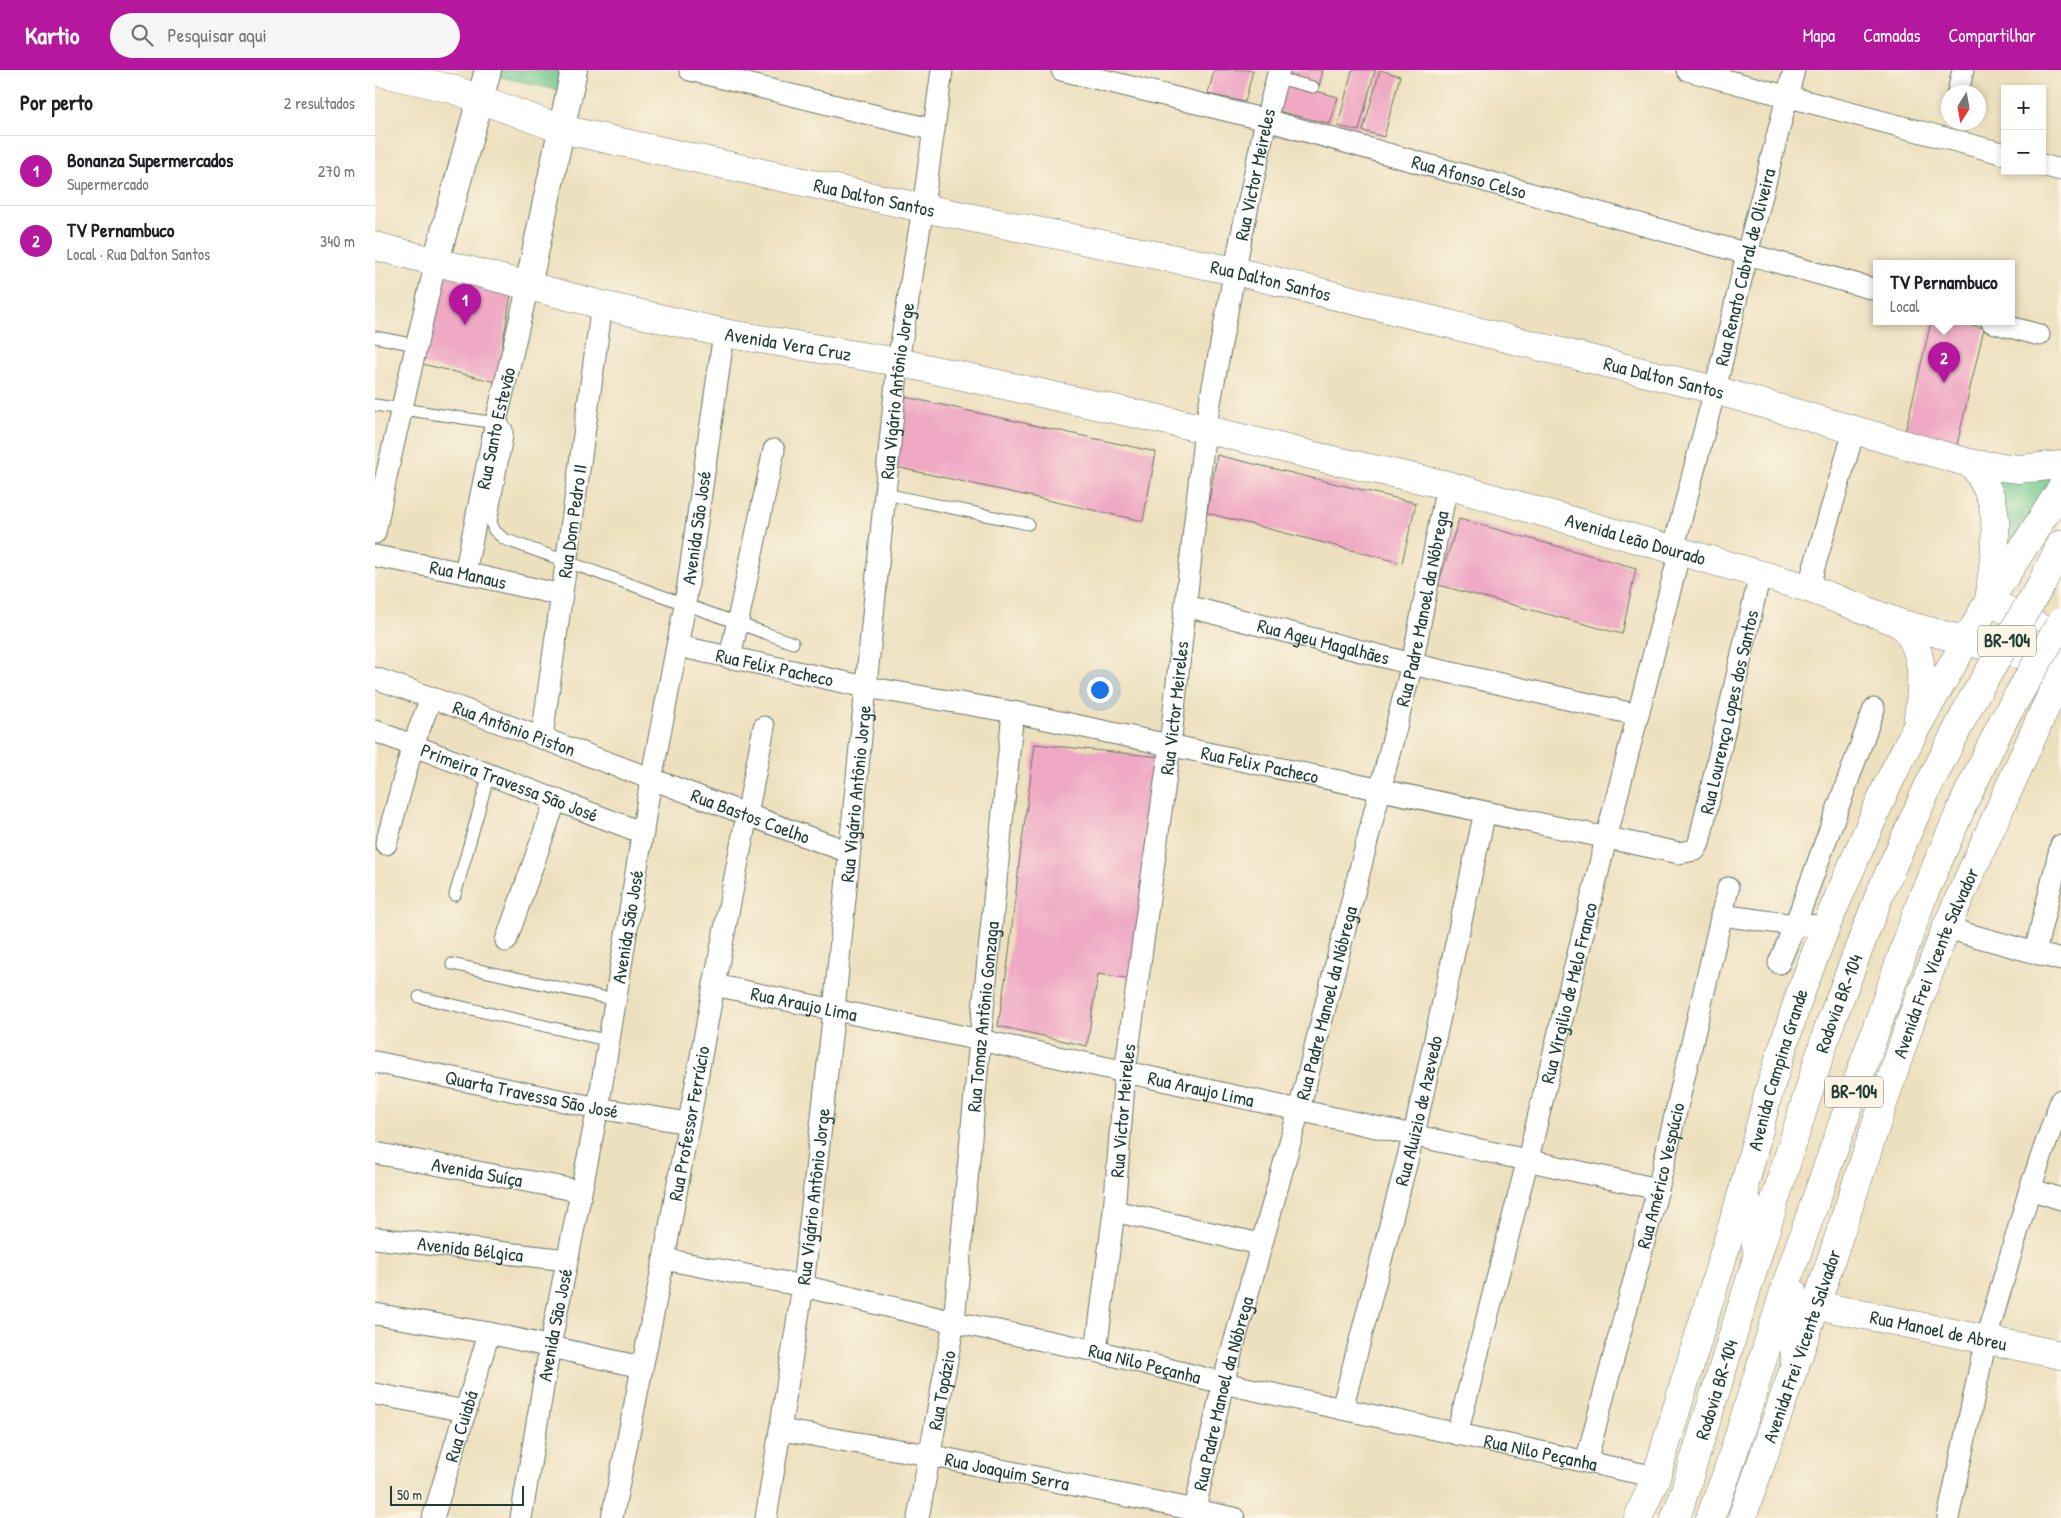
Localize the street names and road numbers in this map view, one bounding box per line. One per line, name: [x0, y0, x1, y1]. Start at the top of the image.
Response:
street label: Rua Victor Meireles: [1228, 106, 1281, 243]
street label: Rua Afonso Celso: [1409, 148, 1530, 205]
street label: Rua Renato Cabral de Oliveira: [1708, 165, 1782, 368]
street label: Rua Dalton Santos: [812, 172, 937, 223]
street label: Rua Dalton Santos: [1208, 253, 1334, 307]
street label: Rua Vigário Antônio Jorge: [873, 300, 921, 480]
street label: Avenida Vera Cruz: [723, 320, 853, 367]
street label: Rua Dalton Santos: [1601, 350, 1727, 405]
street label: Rua Santo Estevão: [470, 364, 522, 491]
street label: Rua Dom Pedro II: [551, 463, 593, 580]
street label: Avenida São José: [675, 469, 717, 586]
street label: Avenida Leão Dourado: [1562, 506, 1709, 571]
street label: Rua Padre Manoel da Nóbrega: [1389, 508, 1455, 709]
street label: Rua Manaus: [428, 554, 509, 595]
street label: Rua Lourenço Lopes dos Santos: [1693, 607, 1764, 817]
street label: Rua Ageu Magalhães: [1255, 612, 1392, 671]
road number: BR-104: [1978, 626, 2036, 656]
street label: Rua Victor Meireles: [1153, 640, 1194, 776]
street label: Rua Felix Pacheco: [714, 642, 836, 693]
street label: Rua Antônio Piston: [449, 694, 579, 762]
street label: Rua Vigário Antônio Jorge: [834, 704, 877, 883]
street label: Primeira Travessa São José: [417, 737, 602, 828]
street label: Rua Felix Pacheco: [1199, 739, 1321, 789]
street label: Rua Bastos Coelho: [687, 782, 814, 850]
street label: Avenida Frei Vicente Salvador: [1886, 863, 1985, 1061]
street label: Avenida São José: [605, 868, 649, 985]
street label: Rua Virgilio de Melo Franco: [1534, 899, 1603, 1086]
street label: Rua Padre Manoel da Nóbrega: [1289, 903, 1363, 1103]
street label: Rua Tomaz Antônio Gonzaga: [960, 920, 1005, 1113]
street label: Rodovia BR-104: [1808, 950, 1869, 1056]
street label: Rua Araujo Lima: [749, 980, 860, 1027]
street label: Avenida Campina Grande: [1741, 984, 1814, 1153]
street label: Rua Aluizio de Azevedo: [1388, 1033, 1448, 1189]
street label: Rua Victor Meireles: [1104, 1042, 1142, 1178]
street label: Rua Professor Ferrúcio: [662, 1044, 716, 1203]
street label: Quarta Travessa São José: [443, 1064, 621, 1124]
street label: Rua Araujo Lima: [1146, 1064, 1257, 1113]
road number: BR-104: [1825, 1076, 1883, 1108]
street label: Rua Américo Vespúcio: [1630, 1100, 1691, 1251]
street label: Rua Vigário Antônio Jorge: [790, 1106, 836, 1286]
street label: Avenida Suíça: [430, 1151, 525, 1193]
street label: Avenida Bélgica: [416, 1230, 525, 1268]
street label: Avenida Frei Vicente Salvador: [1756, 1245, 1847, 1446]
street label: Avenida São José: [531, 1266, 578, 1383]
street label: Rua Padre Manoel da Nóbrega: [1186, 1293, 1260, 1493]
street label: Rua Manoel de Abreu: [1868, 1303, 2010, 1357]
street label: Rodovia BR-104: [1688, 1336, 1744, 1443]
street label: Rua Nilo Peçanha: [1086, 1337, 1204, 1390]
street label: Rua Topázio: [921, 1348, 962, 1432]
street label: Rua Cuiabá: [438, 1387, 484, 1465]
street label: Rua Nilo Peçanha: [1482, 1427, 1600, 1477]
street label: Rua Joaquim Serra: [943, 1446, 1072, 1497]

